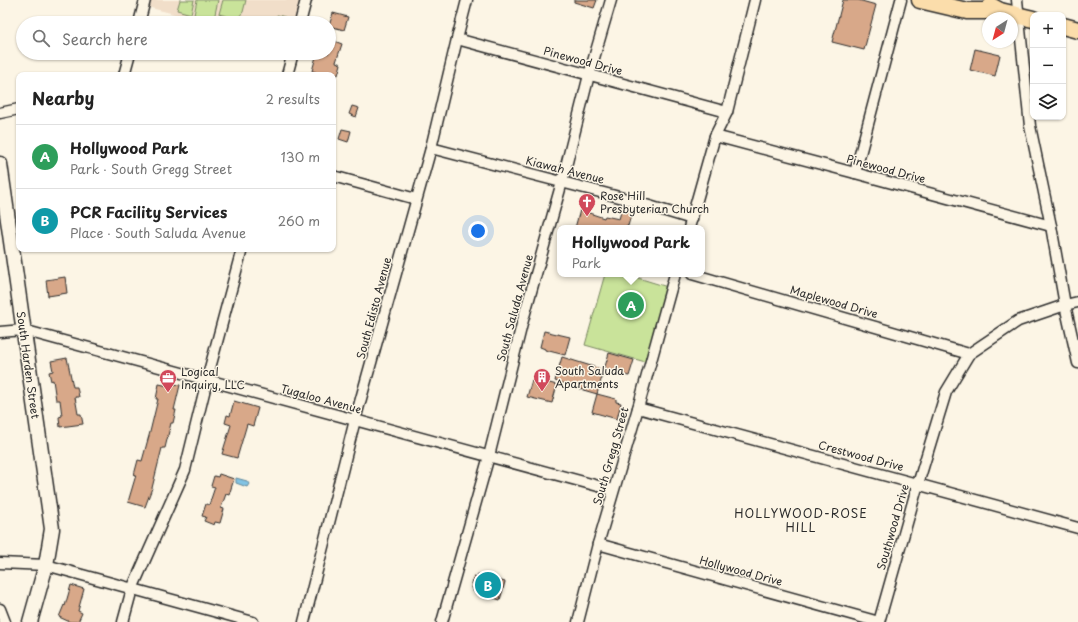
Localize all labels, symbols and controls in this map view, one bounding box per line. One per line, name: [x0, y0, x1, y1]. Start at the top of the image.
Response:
north arrow: [982, 12, 1018, 48]
map controls: [1030, 12, 1066, 120]
button: +: [1030, 12, 1066, 48]
search box: [16, 16, 336, 60]
icon: search: [30, 27, 52, 49]
text: Search here: [62, 27, 148, 50]
street label: Pinewood Drive: [542, 42, 625, 79]
button: −: [1030, 48, 1066, 84]
button: layers: [1030, 84, 1066, 120]
text: Nearby: [32, 85, 94, 111]
text: 2 results: [266, 89, 320, 108]
text: Hollywood Park: [70, 136, 188, 159]
text: A: [40, 147, 50, 166]
text: 130 m: [281, 147, 320, 166]
street label: Pinewood Drive: [845, 150, 928, 187]
street label: Kiawah Avenue: [524, 152, 606, 188]
text: Park · South Gregg Street: [70, 159, 232, 178]
place label: Rose Hill Presbyterian Church: [600, 187, 709, 217]
church icon: Rose Hill Presbyterian Church: [577, 192, 597, 217]
text: PCR Facility Services: [70, 200, 227, 223]
text: B: [41, 211, 49, 230]
text: 260 m: [278, 211, 320, 230]
your location: [468, 221, 488, 241]
text: Place · South Saluda Avenue: [70, 223, 246, 242]
popup: [557, 225, 705, 277]
text: Hollywood Park: [572, 230, 690, 253]
street label: South Saluda Avenue: [492, 252, 537, 363]
text: Park: [572, 253, 601, 272]
street label: South Edisto Avenue: [352, 255, 395, 361]
street label: Maplewood Drive: [788, 281, 880, 322]
pin: A: [618, 290, 644, 320]
street label: South Harden Street: [13, 310, 45, 420]
place label: South Saluda Apartments: [555, 362, 624, 392]
place label: Logical Inquiry, LLC: [181, 363, 245, 393]
building icon: South Saluda Apartments: [532, 367, 552, 392]
office icon: Logical Inquiry, LLC: [158, 368, 178, 393]
street label: Tugaloo Avenue: [279, 380, 364, 418]
street label: South Gregg Street: [588, 404, 633, 507]
street label: Crestwood Drive: [817, 436, 906, 475]
street label: Southwood Drive: [872, 482, 913, 572]
district label: HOLLYWOOD-ROSE HILL: [734, 504, 868, 536]
street label: Hollywood Drive: [698, 551, 785, 590]
pin: B: [475, 570, 501, 600]

